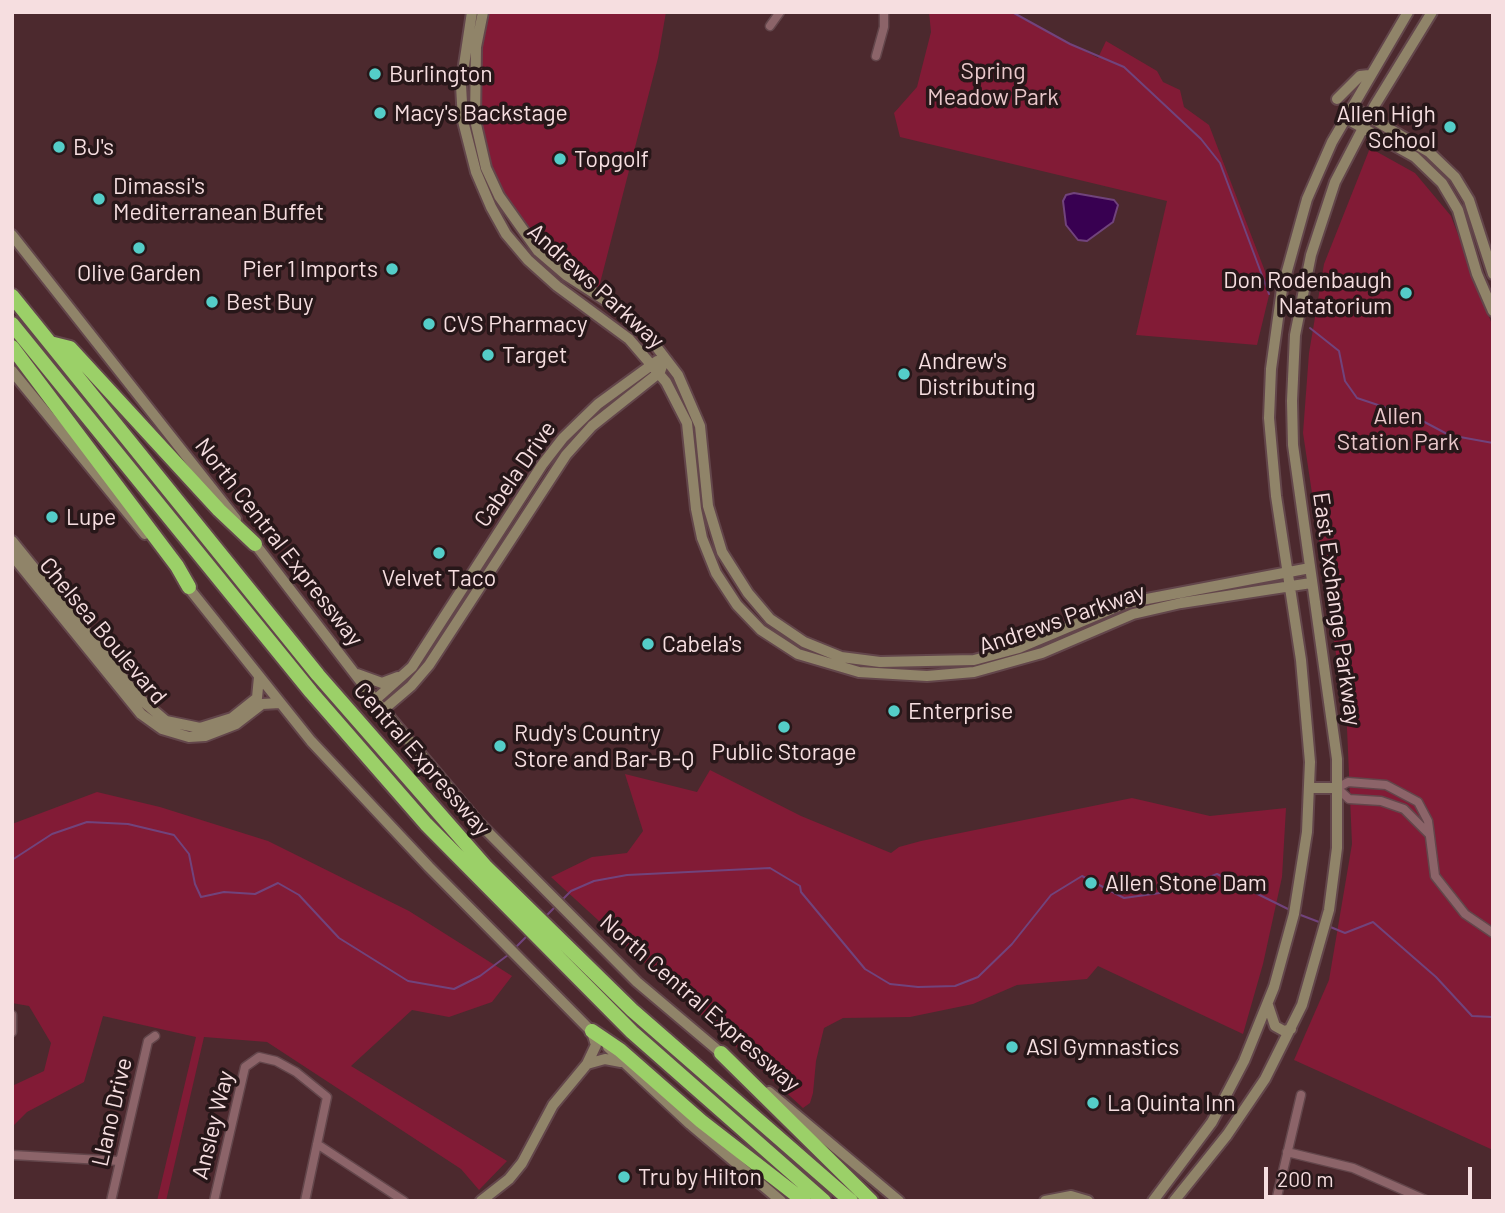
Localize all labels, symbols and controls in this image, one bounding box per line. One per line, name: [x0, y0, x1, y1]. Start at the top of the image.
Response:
park label: Spring Meadow Park: [927, 57, 1059, 111]
place label: Burlington: [389, 60, 493, 88]
marker: Burlington: [367, 66, 383, 82]
place label: Macy's Backstage: [394, 99, 568, 127]
place label: Allen High School: [1337, 100, 1436, 154]
marker: Macy's Backstage: [372, 105, 388, 121]
marker: Allen High School: [1442, 119, 1458, 135]
place label: BJ's: [73, 133, 114, 161]
marker: BJ's: [51, 139, 67, 155]
place label: Topgolf: [574, 145, 649, 173]
marker: Topgolf: [552, 151, 568, 167]
place label: Dimassi's Mediterranean Buffet: [113, 172, 324, 226]
marker: Dimassi's Mediterranean Buffet: [91, 191, 107, 207]
street label: Andrews Parkway: [522, 217, 670, 355]
marker: Olive Garden: [131, 240, 147, 256]
place label: Pier 1 Imports: [242, 255, 378, 283]
place label: Olive Garden: [77, 259, 201, 287]
marker: Pier 1 Imports: [384, 261, 400, 277]
place label: Don Rodenbaugh Natatorium: [1223, 266, 1392, 320]
marker: Don Rodenbaugh Natatorium: [1398, 285, 1414, 301]
place label: Best Buy: [226, 288, 314, 316]
marker: Best Buy: [204, 294, 220, 310]
place label: CVS Pharmacy: [443, 310, 588, 338]
marker: CVS Pharmacy: [421, 316, 437, 332]
place label: Target: [502, 341, 567, 369]
marker: Target: [480, 347, 496, 363]
place label: Andrew's Distributing: [918, 347, 1036, 401]
marker: Andrew's Distributing: [896, 366, 912, 382]
park label: Allen Station Park: [1337, 402, 1459, 456]
street label: Cabela Drive: [468, 416, 562, 532]
street label: North Central Expressway: [189, 432, 369, 652]
street label: East Exchange Parkway: [1307, 490, 1367, 728]
place label: Lupe: [66, 503, 116, 531]
marker: Lupe: [44, 509, 60, 525]
marker: Velvet Taco: [431, 545, 447, 561]
street label: Chelsea Boulevard: [34, 552, 172, 710]
place label: Velvet Taco: [382, 564, 496, 592]
street label: Andrews Parkway: [975, 578, 1149, 660]
place label: Cabela's: [662, 630, 742, 658]
marker: Cabela's: [640, 636, 656, 652]
street label: Central Expressway: [348, 677, 496, 841]
place label: Enterprise: [908, 697, 1013, 725]
marker: Enterprise: [886, 703, 902, 719]
place label: Rudy's Country Store and Bar-B-Q: [514, 719, 694, 773]
marker: Public Storage: [776, 719, 792, 735]
marker: Rudy's Country Store and Bar-B-Q: [492, 738, 508, 754]
place label: Public Storage: [712, 738, 856, 766]
place label: Allen Stone Dam: [1105, 869, 1267, 897]
marker: Allen Stone Dam: [1083, 875, 1099, 891]
street label: North Central Expressway: [594, 908, 806, 1098]
place label: ASI Gymnastics: [1026, 1033, 1179, 1061]
marker: ASI Gymnastics: [1004, 1039, 1020, 1055]
street label: Llano Drive: [86, 1055, 138, 1169]
street label: Ansley Way: [186, 1068, 240, 1182]
place label: La Quinta Inn: [1107, 1089, 1236, 1117]
marker: La Quinta Inn: [1085, 1095, 1101, 1111]
scale bar: [1267, 1154, 1475, 1198]
place label: Tru by Hilton: [638, 1163, 762, 1191]
text: 200 m: [1277, 1166, 1334, 1191]
marker: Tru by Hilton: [616, 1169, 632, 1185]

